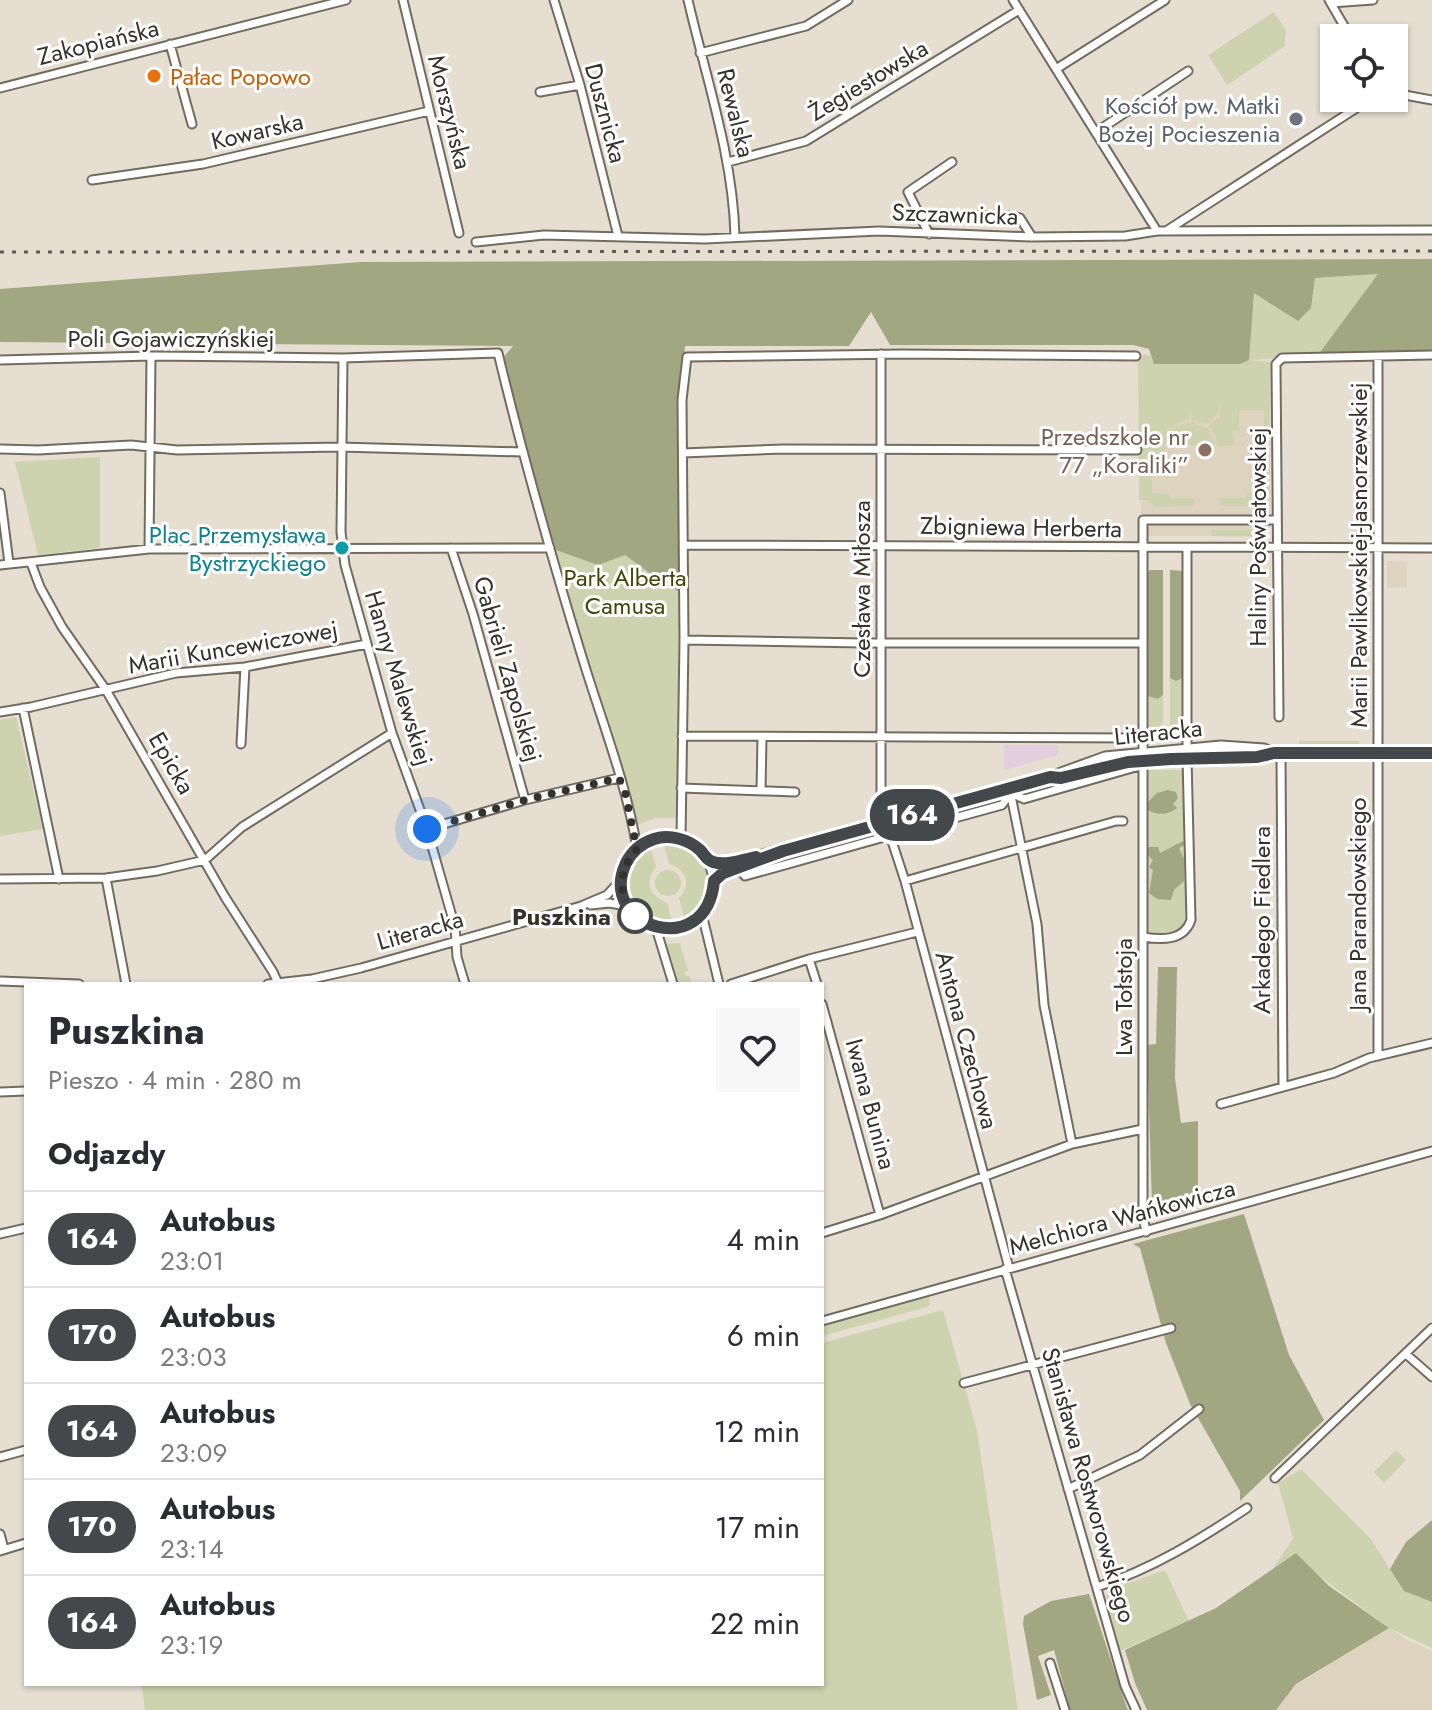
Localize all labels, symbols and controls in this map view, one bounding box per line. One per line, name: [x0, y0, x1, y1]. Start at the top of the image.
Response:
street label: Zakopiańska: [34, 10, 162, 74]
map controls: [1320, 24, 1408, 112]
button: locate: [1320, 24, 1408, 112]
street label: Żegiestowska: [802, 30, 934, 130]
street label: Morszyńska: [419, 51, 481, 173]
place label: Pałac Popowo: [170, 59, 311, 94]
street label: Dusznicka: [576, 59, 636, 167]
street label: Rewalska: [708, 65, 764, 161]
marker: Pałac Popowo: [145, 67, 163, 85]
place label: Kościół pw. Matki Bożej Pocieszenia: [1098, 88, 1280, 151]
street label: Kowarska: [208, 103, 306, 159]
marker: Kościół pw. Matki Bożej Pocieszenia: [1287, 110, 1305, 128]
street label: Szczawnicka: [891, 194, 1019, 234]
street label: Poli Gojawiczyńskiej: [67, 321, 275, 356]
street label: Marii Pawlikowskiej-Jasnorzewskiej: [1341, 382, 1376, 728]
place label: Przedszkole nr 77 „Koraliki”: [1041, 419, 1190, 482]
street label: Haliny Poświatowskiej: [1240, 427, 1275, 647]
marker: Przedszkole nr 77 „Koraliki”: [1196, 441, 1214, 459]
street label: Czesława Miłosza: [844, 500, 879, 678]
street label: Zbigniewa Herberta: [920, 508, 1122, 546]
place label: Plac Przemysława Bystrzyckiego: [149, 517, 326, 580]
marker: Plac Przemysława Bystrzyckiego: [333, 539, 351, 557]
park label: Park Alberta Camusa: [564, 560, 686, 623]
street label: Gabrieli Zapolskiej: [465, 572, 551, 766]
street label: Hanny Malewskiej: [356, 586, 442, 770]
street label: Marii Kuncewiczowej: [125, 611, 341, 683]
street label: Literacka: [1112, 710, 1204, 754]
street label: Epicka: [140, 725, 204, 801]
line badge: 164: [866, 789, 958, 841]
text: 164: [886, 794, 938, 835]
street label: Jana Parandowskiego: [1340, 797, 1375, 1014]
your location: [407, 809, 447, 849]
street label: Arkadego Fiedlera: [1244, 826, 1279, 1014]
place label: Puszkina: [512, 899, 611, 934]
marker: Puszkina: [618, 899, 652, 933]
street label: Literacka: [373, 901, 467, 959]
street label: Lwa Tołstoja: [1106, 938, 1141, 1056]
street label: Antona Czechowa: [926, 947, 1008, 1133]
text: Puszkina: [48, 1003, 205, 1058]
button: heart: [716, 1008, 800, 1092]
street label: Iwana Bunina: [837, 1035, 905, 1173]
text: Pieszo · 4 min · 280 m: [48, 1061, 302, 1099]
text: Odjazdy: [48, 1132, 165, 1175]
street label: Melchiora Wańkowicza: [1005, 1170, 1239, 1264]
text: Autobus: [160, 1199, 275, 1242]
text: 164: [66, 1218, 118, 1259]
text: 4 min: [727, 1218, 800, 1261]
text: 23:01: [160, 1242, 224, 1280]
text: Autobus: [160, 1295, 275, 1338]
text: 170: [67, 1314, 117, 1355]
text: 6 min: [727, 1314, 800, 1357]
text: 23:03: [160, 1338, 227, 1376]
street label: Stanisława Rostworowskiego: [1033, 1343, 1145, 1627]
text: Autobus: [160, 1391, 275, 1434]
text: 164: [66, 1410, 118, 1451]
text: 12 min: [713, 1410, 800, 1453]
text: 23:09: [160, 1434, 227, 1472]
text: Autobus: [160, 1487, 275, 1530]
text: 170: [67, 1506, 117, 1547]
text: 17 min: [715, 1506, 800, 1549]
text: 23:14: [160, 1530, 224, 1568]
text: Autobus: [160, 1583, 275, 1626]
text: 164: [66, 1602, 118, 1643]
text: 22 min: [710, 1602, 800, 1645]
text: 23:19: [160, 1626, 223, 1664]

